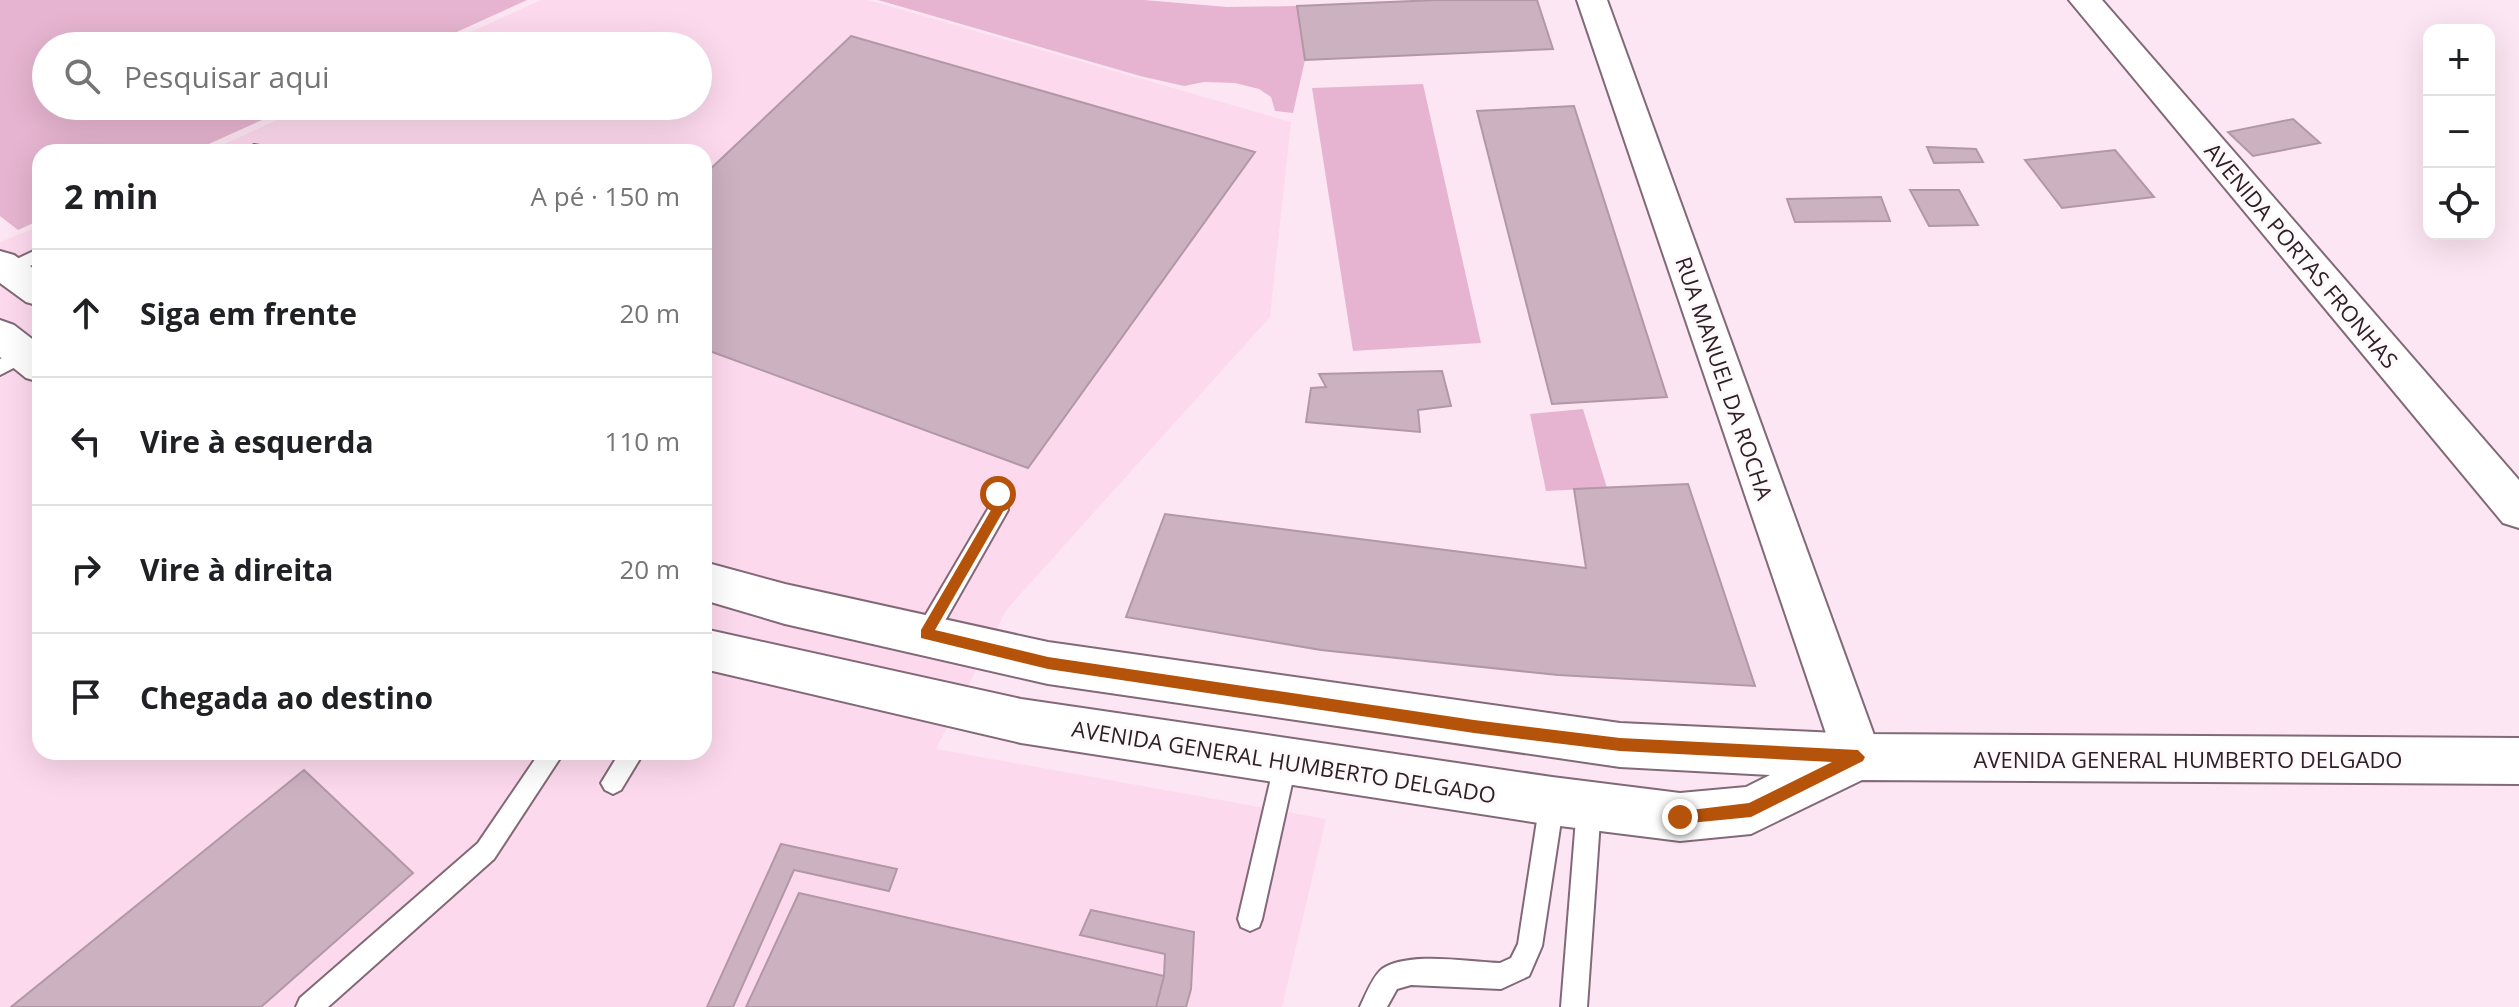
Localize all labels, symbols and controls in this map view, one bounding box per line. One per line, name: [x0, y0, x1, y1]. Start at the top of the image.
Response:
map controls: [2423, 24, 2495, 240]
button: +: [2423, 24, 2495, 96]
search box: [32, 32, 712, 120]
icon: search: [60, 54, 104, 98]
text: Pesquisar aqui: [124, 56, 330, 97]
button: −: [2423, 96, 2495, 168]
street label: AVENIDA PORTAS FRONHAS: [2199, 136, 2405, 374]
button: locate: [2423, 168, 2495, 240]
text: 2 min: [64, 173, 158, 219]
text: A pé · 150 m: [531, 178, 680, 214]
street label: RUA MANUEL DA ROCHA: [1669, 252, 1781, 504]
icon: ahead: [64, 291, 108, 335]
text: Siga em frente: [140, 293, 357, 334]
text: 20 m: [619, 295, 680, 331]
icon: left: [64, 419, 108, 463]
text: Vire à esquerda: [140, 421, 374, 462]
text: 110 m: [605, 423, 680, 459]
route start: [980, 476, 1016, 512]
icon: right: [64, 547, 108, 591]
text: Vire à direita: [140, 549, 334, 590]
text: 20 m: [619, 551, 680, 587]
icon: arrive: [64, 675, 108, 719]
text: Chegada ao destino: [140, 677, 433, 718]
street label: AVENIDA GENERAL HUMBERTO DELGADO: [1070, 713, 1498, 809]
street label: AVENIDA GENERAL HUMBERTO DELGADO: [1974, 744, 2402, 774]
route end: [1662, 799, 1698, 835]

